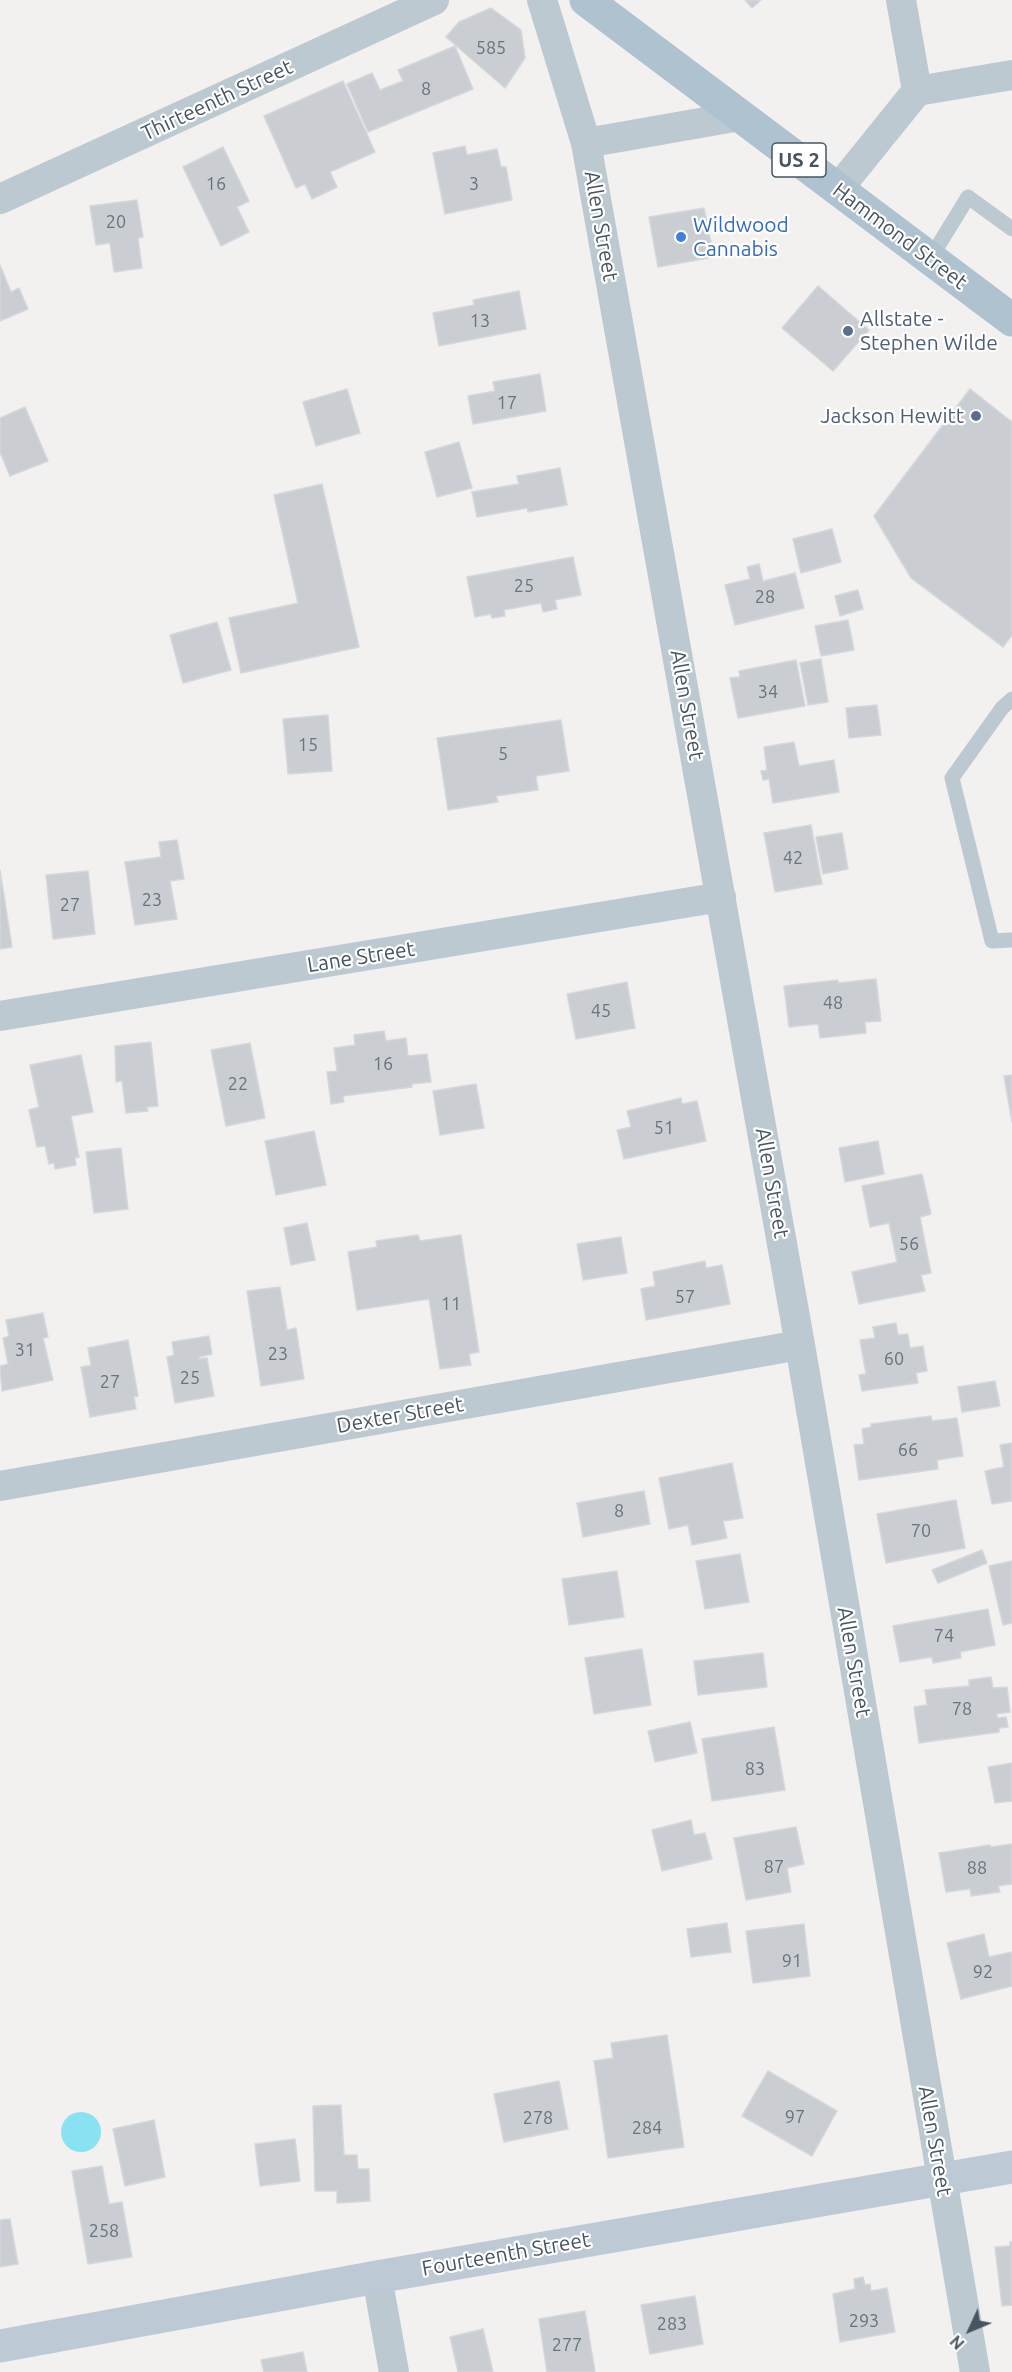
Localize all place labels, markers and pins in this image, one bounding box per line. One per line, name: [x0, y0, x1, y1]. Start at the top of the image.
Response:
place label: Wildwood Cannabis: [693, 212, 789, 262]
marker: Wildwood Cannabis: [674, 230, 688, 244]
place label: Allstate - Stephen Wilde: [860, 306, 998, 356]
marker: Allstate - Stephen Wilde: [841, 324, 855, 338]
place label: Jackson Hewitt: [820, 403, 964, 429]
marker: Jackson Hewitt: [969, 409, 983, 423]

